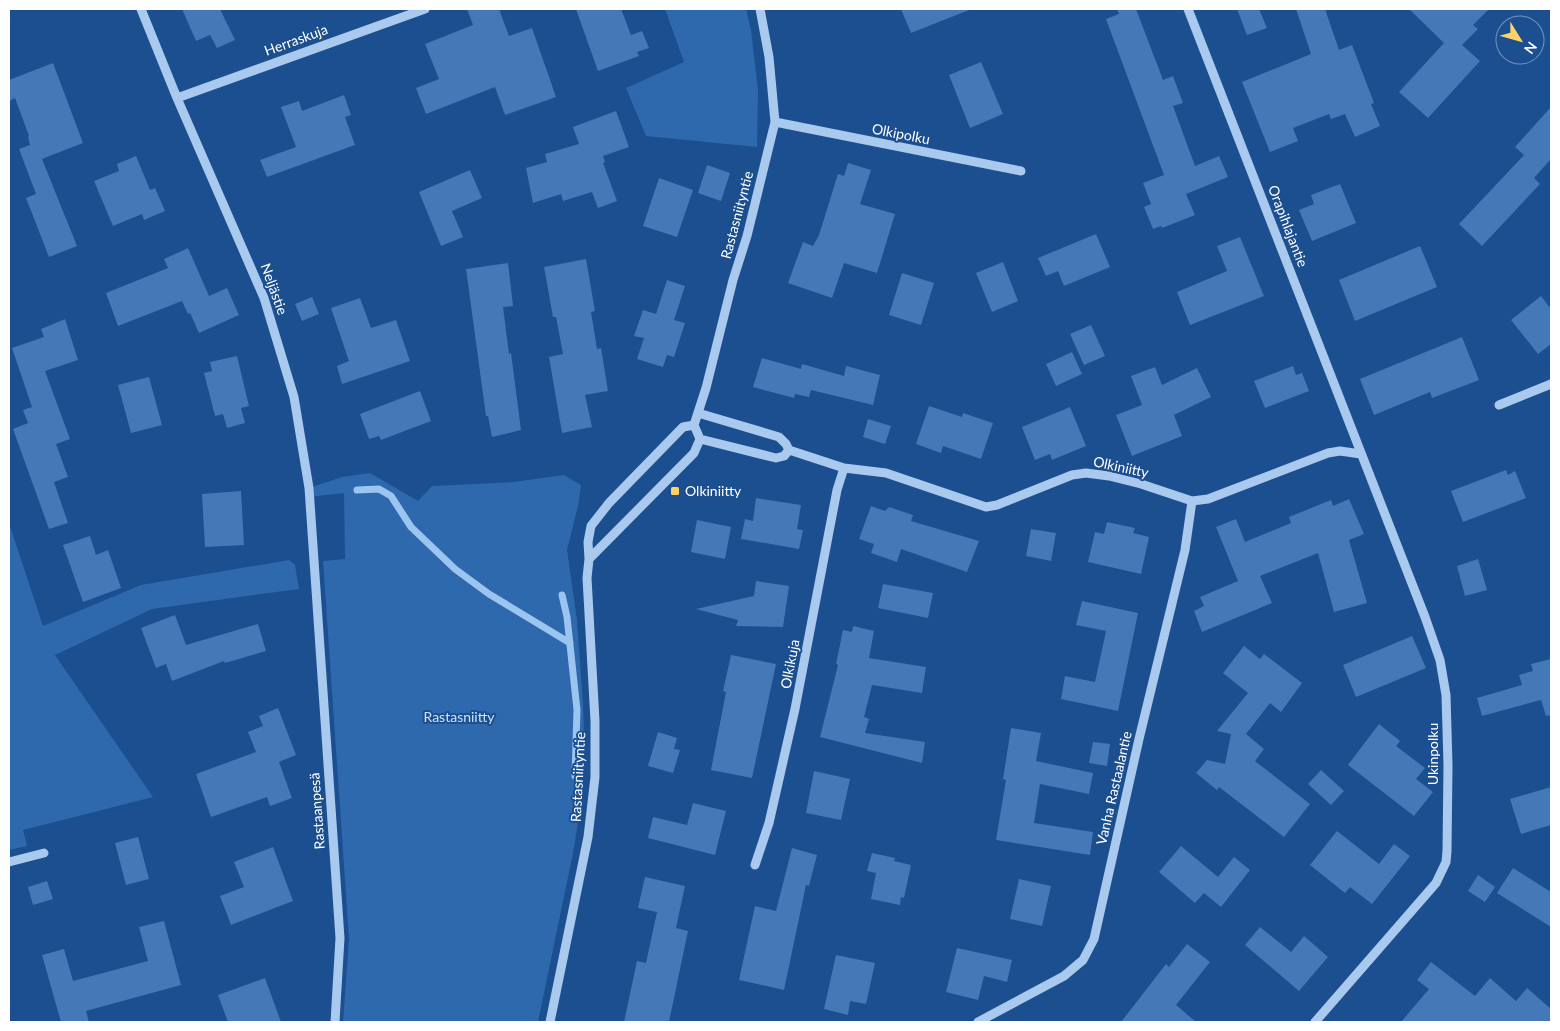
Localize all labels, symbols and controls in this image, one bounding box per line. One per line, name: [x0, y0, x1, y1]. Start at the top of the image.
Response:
north arrow: [1495, 15, 1545, 65]
street label: Herraskuja: [262, 20, 330, 59]
text: N: [1521, 39, 1541, 58]
street label: Olkipolku: [871, 120, 932, 147]
street label: Rastasniityntie: [717, 169, 756, 261]
street label: Orapihlajantie: [1265, 182, 1312, 269]
street label: Neljästie: [257, 261, 292, 317]
street label: Olkiniitty: [1092, 452, 1151, 481]
place label: Olkiniitty: [685, 482, 742, 499]
marker: Olkiniitty: [669, 485, 681, 497]
street label: Olkikuja: [776, 638, 803, 690]
park label: Rastasniitty: [423, 708, 495, 725]
street label: Ukinpolku: [1424, 723, 1441, 785]
street label: Vanha Rastaalantie: [1092, 729, 1135, 846]
street label: Rastasniityntie: [567, 731, 588, 822]
street label: Rastaanpesä: [305, 772, 328, 850]

